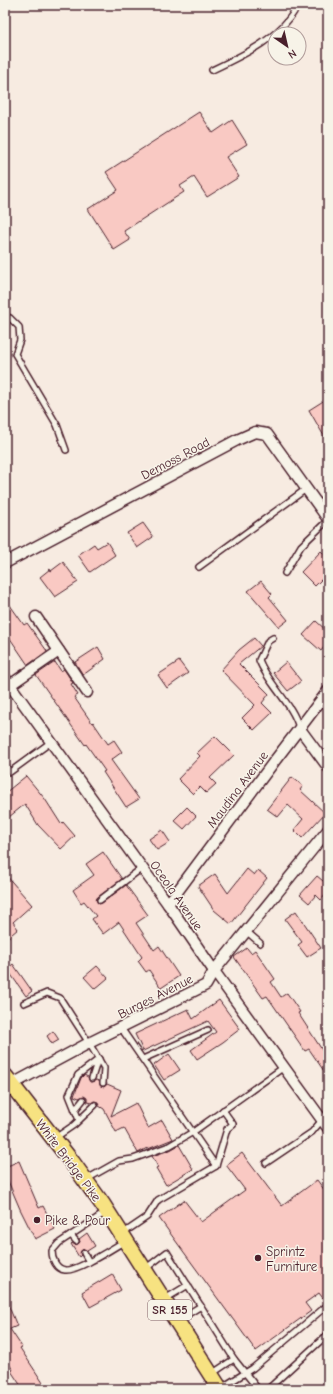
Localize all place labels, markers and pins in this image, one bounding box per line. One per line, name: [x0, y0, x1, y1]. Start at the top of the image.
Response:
place label: Pike & Pour: [45, 1213, 111, 1228]
marker: Pike & Pour: [32, 1215, 42, 1225]
place label: Sprintz Furniture: [266, 1244, 318, 1274]
marker: Sprintz Furniture: [253, 1253, 263, 1263]

